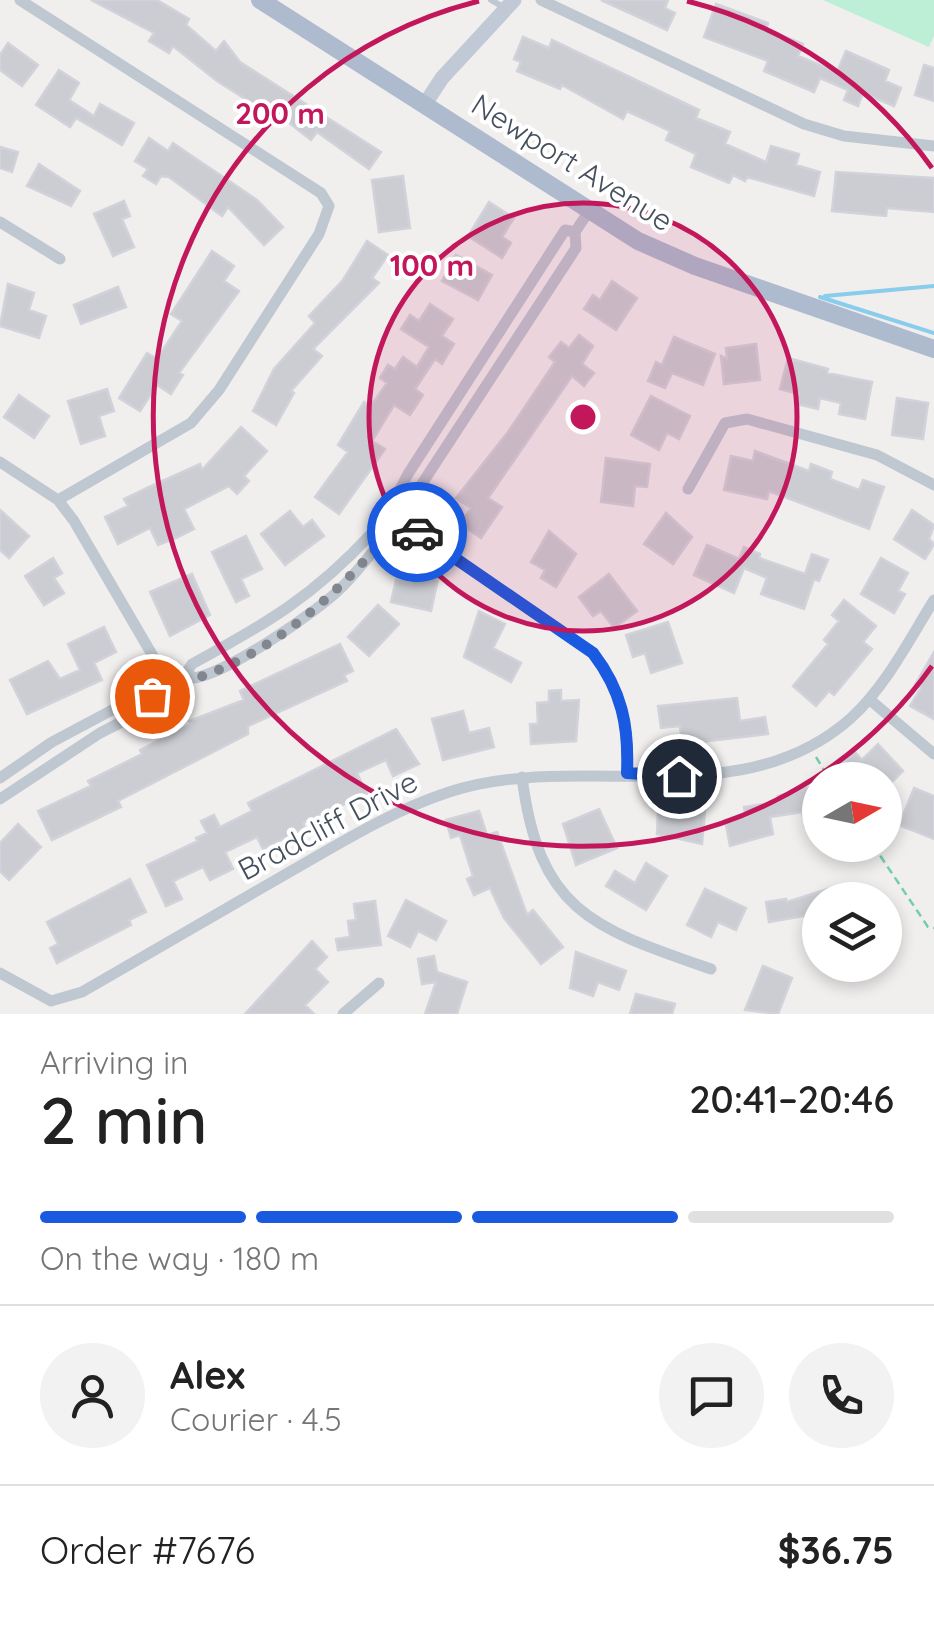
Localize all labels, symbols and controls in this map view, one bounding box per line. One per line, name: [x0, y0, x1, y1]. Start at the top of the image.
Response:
street label: Newport Avenue: [465, 85, 680, 239]
text: 200 m: [235, 94, 325, 132]
text: 100 m: [390, 246, 474, 284]
centre of rings: [565, 399, 601, 435]
courier: [367, 482, 467, 582]
icon: car: [390, 505, 445, 560]
pin: [110, 654, 195, 739]
icon: bag: [125, 669, 180, 724]
pin: [637, 734, 722, 819]
icon: home: [652, 749, 707, 804]
street label: Bradcliff Drive: [231, 762, 424, 888]
north arrow: [802, 762, 902, 862]
map controls: [802, 762, 902, 982]
button: layers: [802, 882, 902, 982]
text: Arriving in: [40, 1042, 189, 1082]
text: 20:41–20:46: [689, 1075, 894, 1123]
text: 2 min: [40, 1079, 208, 1160]
text: On the way · 180 m: [40, 1238, 319, 1278]
button: person: [40, 1343, 145, 1448]
button: chat: [659, 1343, 764, 1448]
button: phone: [789, 1343, 894, 1448]
text: Alex: [170, 1351, 245, 1399]
text: Courier · 4.5: [170, 1399, 342, 1439]
text: Order #7676: [40, 1526, 255, 1574]
text: $36.75: [778, 1526, 894, 1574]

